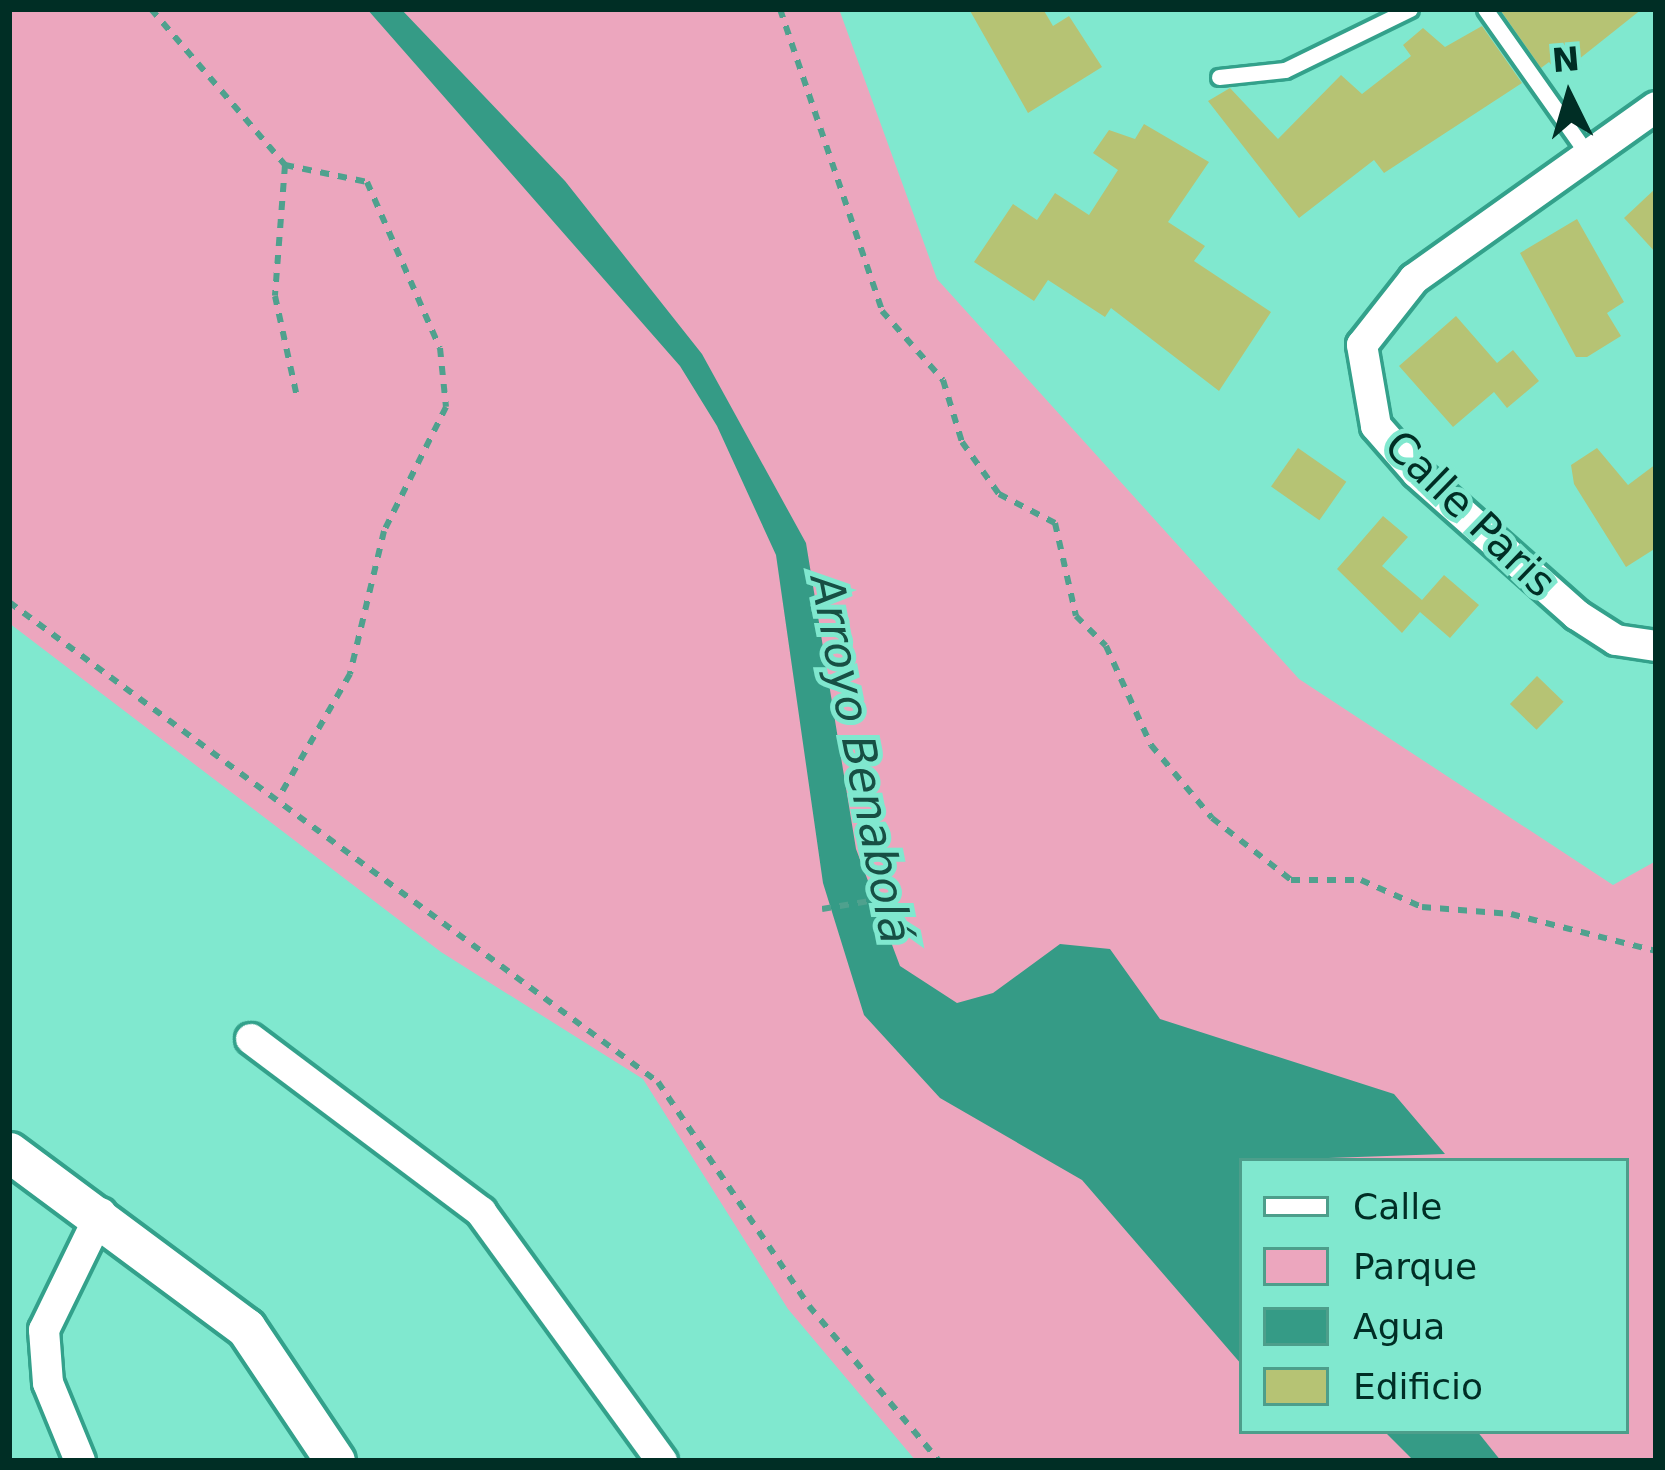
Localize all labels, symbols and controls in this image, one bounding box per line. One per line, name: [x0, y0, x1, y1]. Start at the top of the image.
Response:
north arrow: [1509, 36, 1629, 156]
text: N: [1550, 39, 1581, 80]
street label: Calle Paris: [1374, 420, 1566, 608]
water label: Arroyo Benabolá: [799, 570, 923, 948]
legend: [1239, 1158, 1629, 1434]
text: Calle: [1353, 1186, 1442, 1227]
text: Parque: [1353, 1246, 1477, 1287]
text: Agua: [1353, 1306, 1445, 1347]
text: Edificio: [1353, 1366, 1483, 1407]

